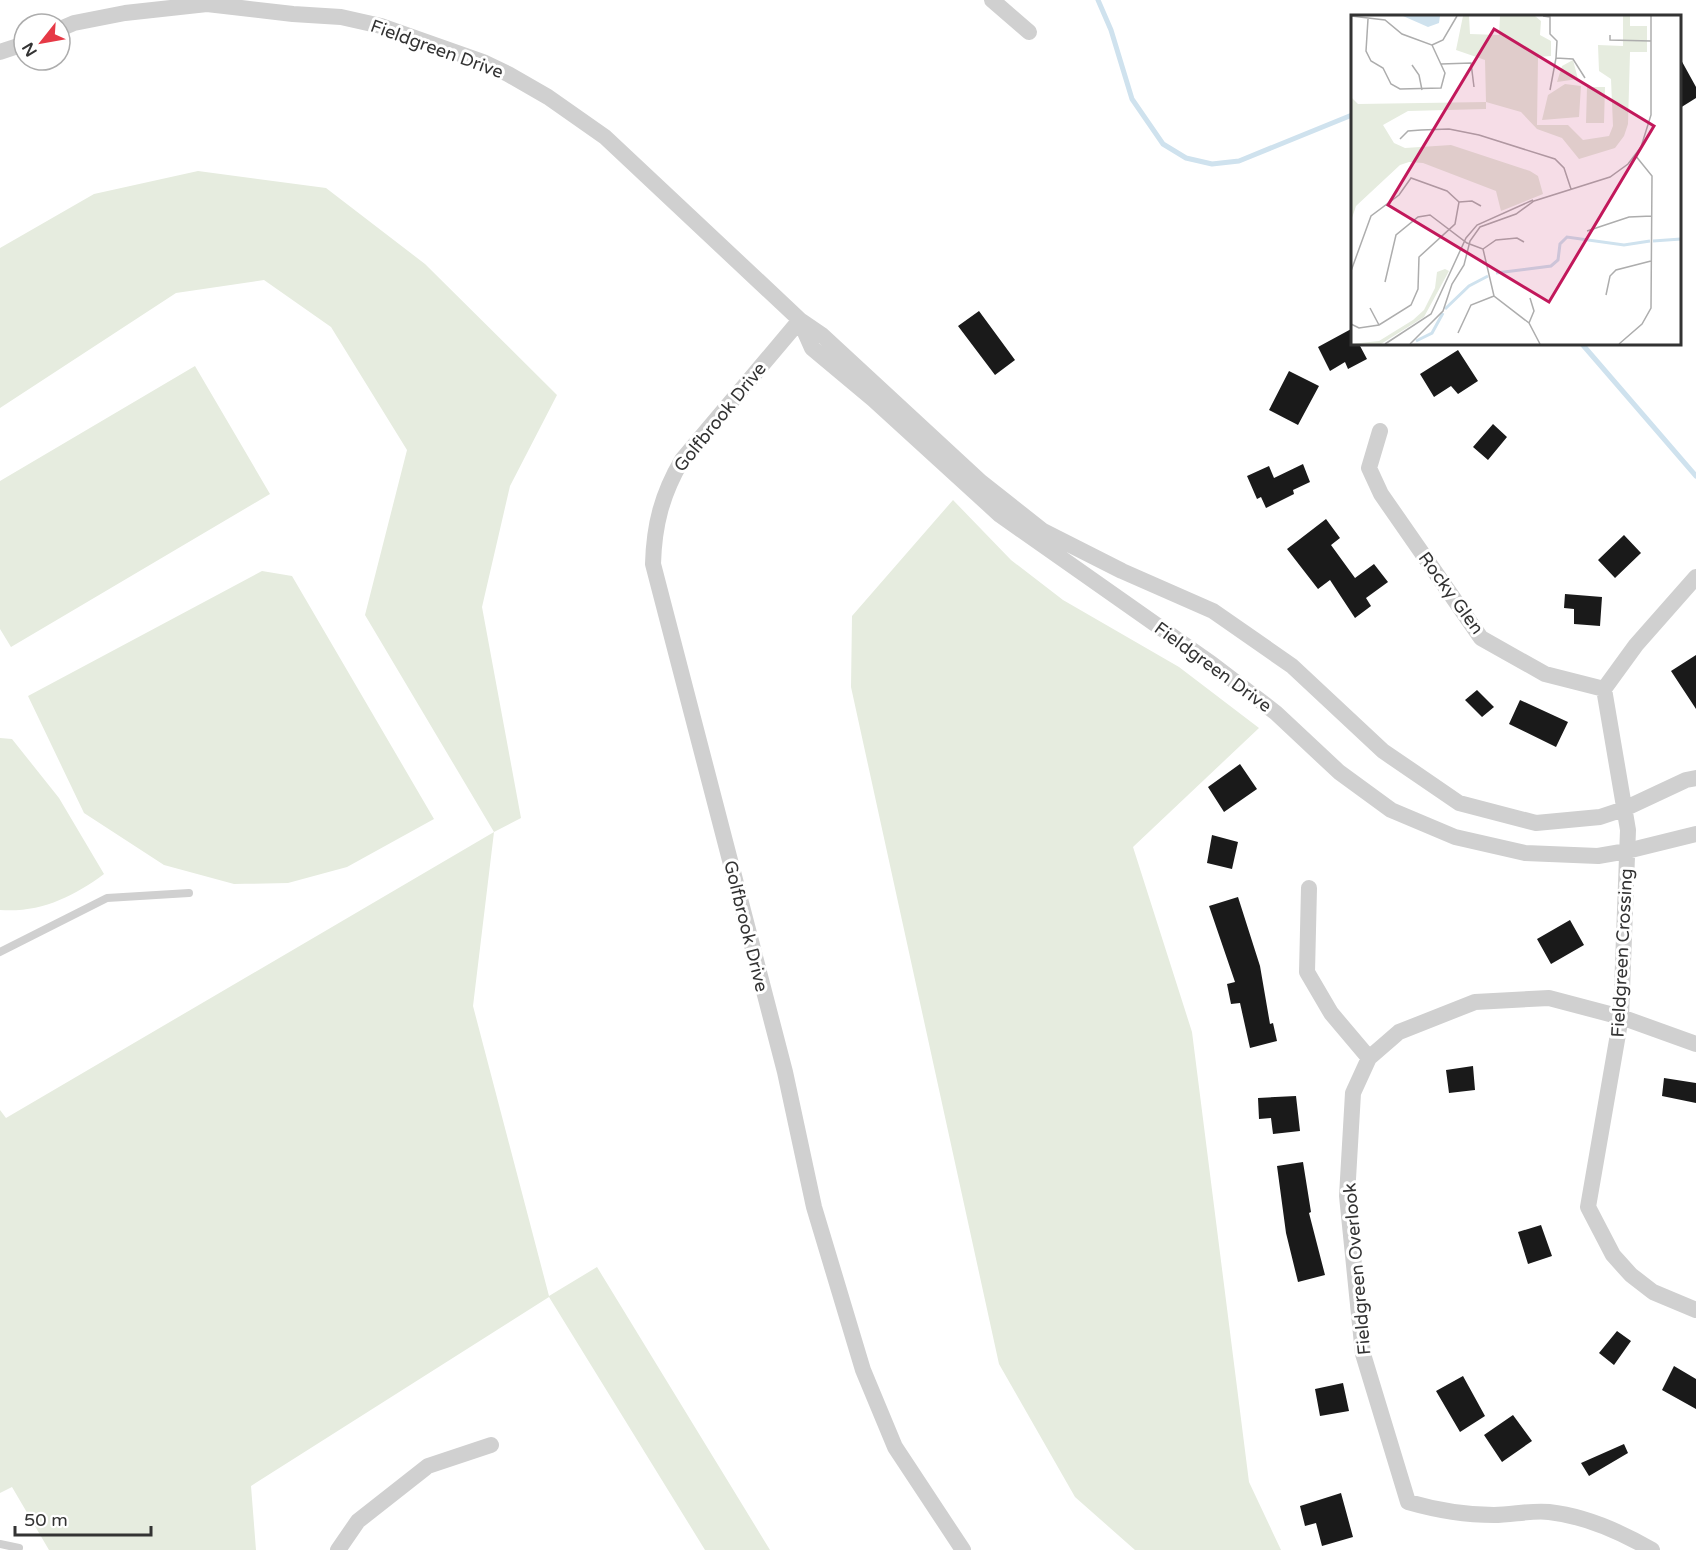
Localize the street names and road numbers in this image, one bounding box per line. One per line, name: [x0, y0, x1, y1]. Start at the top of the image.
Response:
street label: Fieldgreen Drive: [368, 15, 506, 83]
street label: Golfbrook Drive: [669, 358, 771, 476]
street label: Rocky Glen: [1414, 547, 1488, 639]
street label: Fieldgreen Drive: [1150, 617, 1276, 717]
street label: Golfbrook Drive: [719, 858, 773, 994]
street label: Fieldgreen Crossing: [1607, 868, 1637, 1038]
street label: Fieldgreen Overlook: [1339, 1182, 1375, 1356]

